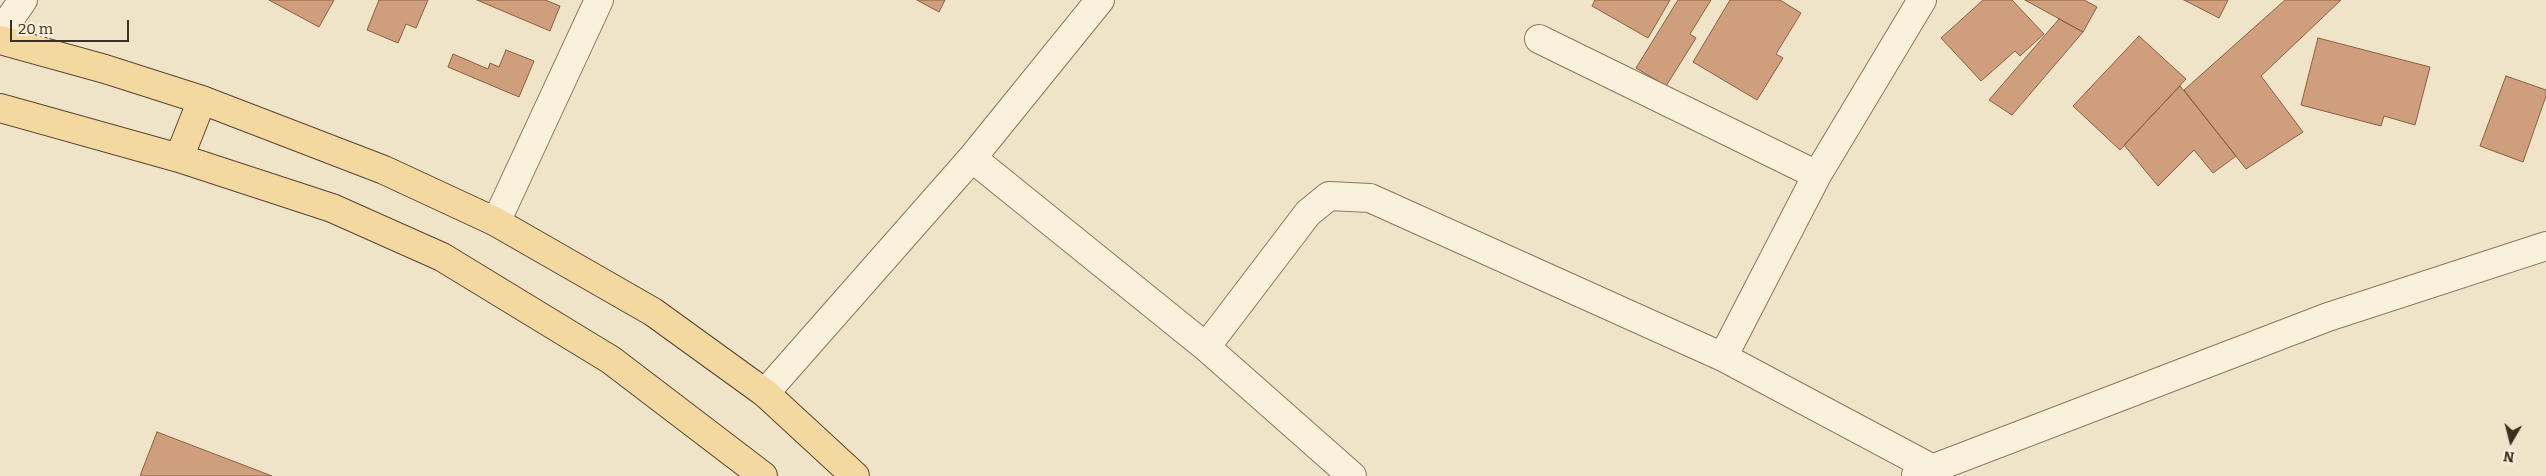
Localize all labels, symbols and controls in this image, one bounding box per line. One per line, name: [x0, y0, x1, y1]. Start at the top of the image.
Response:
scale bar: [12, 10, 131, 42]
text: 20 m: [18, 20, 53, 38]
north arrow: [2486, 416, 2536, 466]
text: N: [2502, 447, 2515, 466]

